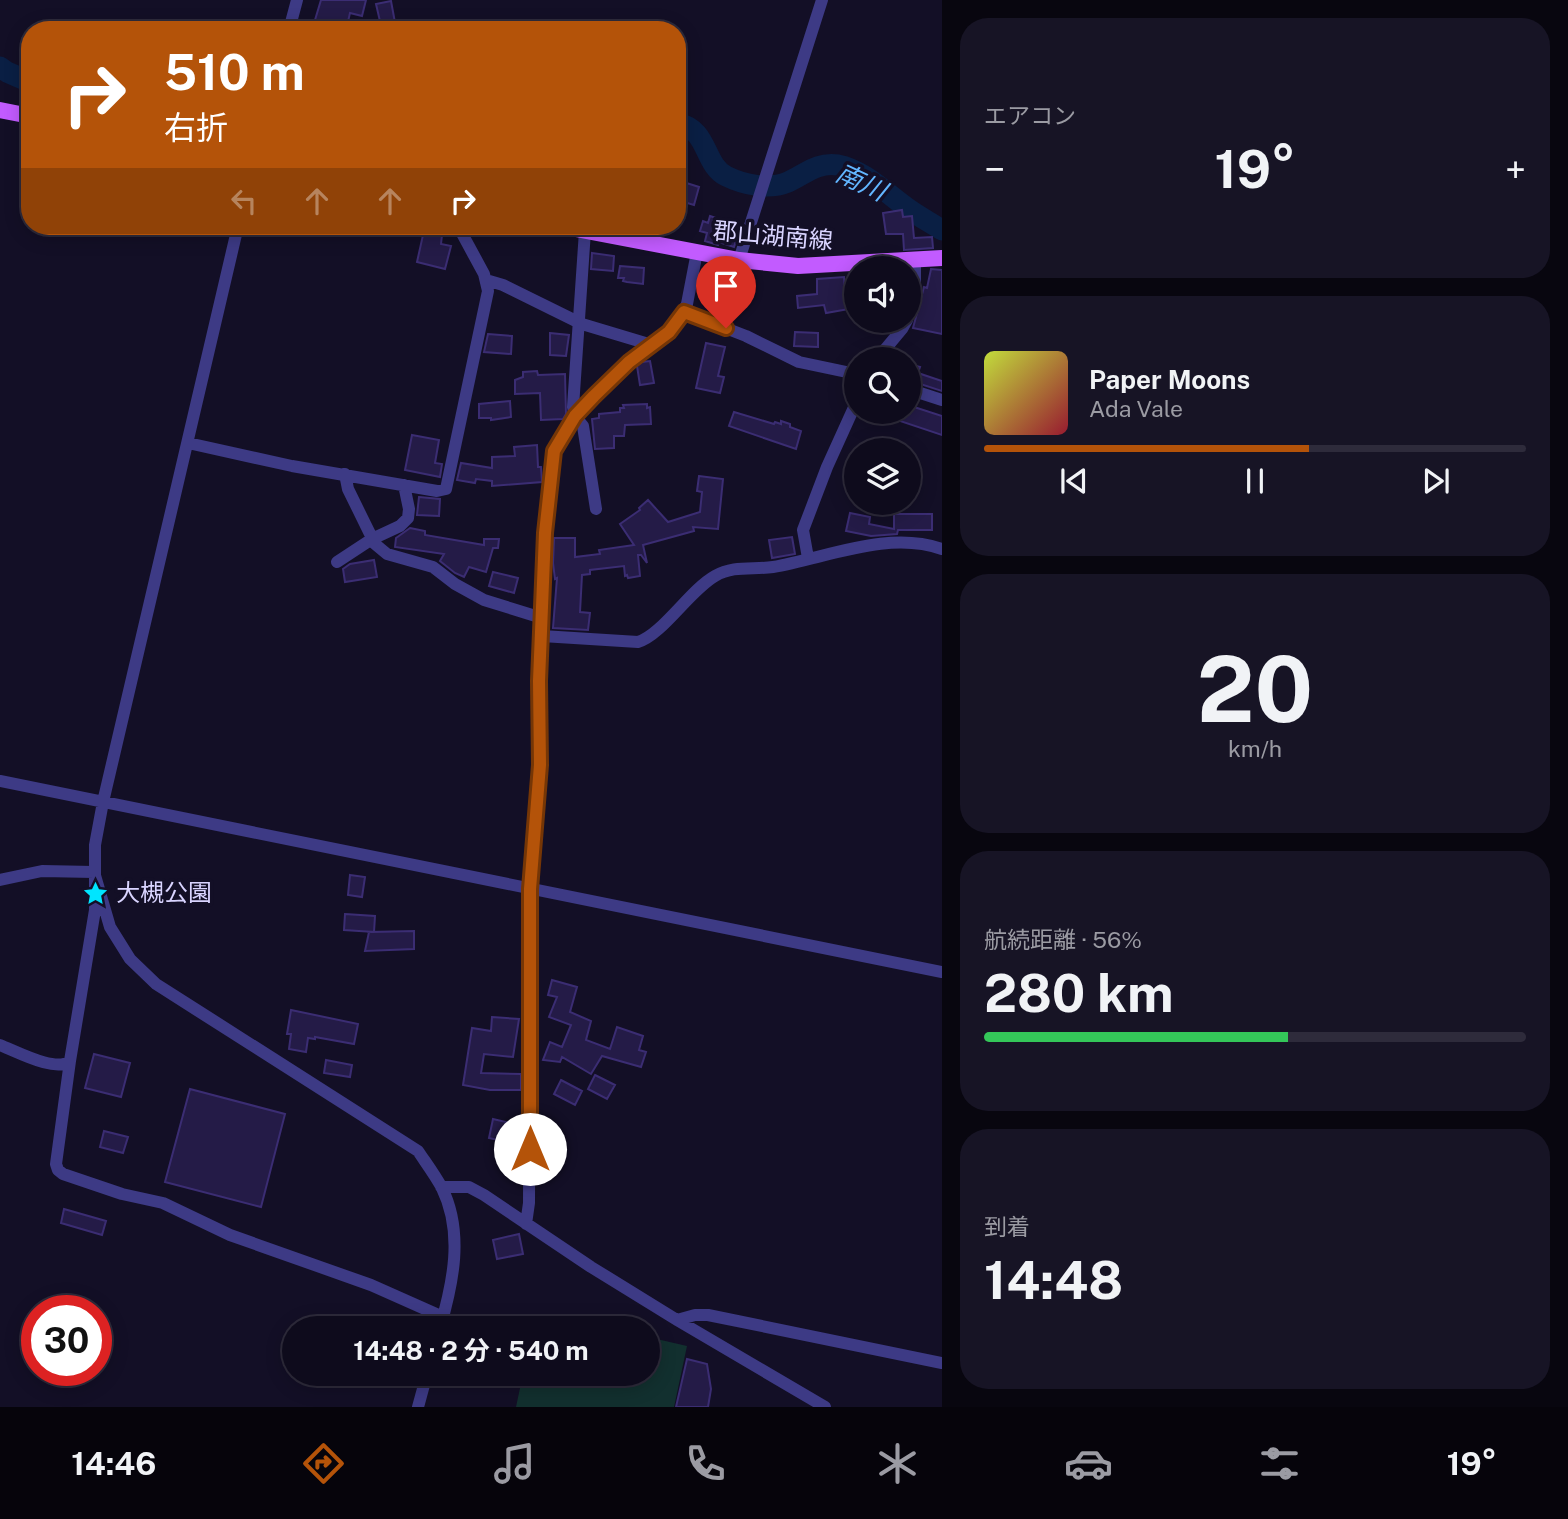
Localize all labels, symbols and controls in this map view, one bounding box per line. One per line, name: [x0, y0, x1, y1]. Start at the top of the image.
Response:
text: 510 m: [164, 43, 305, 101]
icon: right: [49, 49, 140, 140]
text: エアコン: [984, 102, 1076, 129]
text: 右折: [164, 109, 228, 146]
text: 19°: [1214, 139, 1296, 200]
text: −: [984, 147, 1005, 192]
text: +: [1505, 147, 1526, 192]
water label: 南川: [831, 157, 894, 208]
icon: left: [225, 182, 263, 220]
icon: ahead: [298, 182, 336, 220]
icon: ahead: [371, 182, 409, 220]
icon: right: [444, 182, 482, 220]
street label: 郡山湖南線: [712, 216, 834, 254]
pin: [696, 256, 756, 328]
map controls: [844, 256, 921, 515]
button: sound: [844, 256, 921, 333]
icon: arrive: [707, 267, 745, 305]
button: search: [844, 347, 921, 424]
text: Paper Moons: [1089, 364, 1250, 395]
text: Ada Vale: [1089, 395, 1183, 422]
button: layers: [844, 438, 921, 515]
icon: previous: [1055, 462, 1093, 500]
icon: pause: [1236, 462, 1274, 500]
icon: next: [1417, 462, 1455, 500]
text: 20: [1197, 636, 1313, 742]
text: km/h: [1228, 735, 1282, 762]
place label: 大槻公園: [116, 878, 212, 906]
place icon: 大槻公園: [82, 879, 110, 907]
text: 航続距離 · 56%: [984, 926, 1142, 953]
text: 280 km: [984, 963, 1174, 1024]
position arrow: [493, 1112, 567, 1186]
text: 到着: [984, 1213, 1030, 1240]
text: 14:48: [984, 1250, 1123, 1311]
speed limit sign: 30: [21, 1295, 112, 1386]
text: 14:48 · 2 分 · 540 m: [353, 1335, 589, 1366]
icon: directions: [299, 1439, 348, 1488]
icon: music: [490, 1439, 539, 1488]
icon: phone: [681, 1439, 730, 1488]
icon: climate: [873, 1439, 922, 1488]
icon: car: [1064, 1439, 1113, 1488]
icon: filters: [1255, 1439, 1304, 1488]
text: 14:46: [71, 1445, 157, 1482]
text: 19°: [1447, 1445, 1497, 1482]

